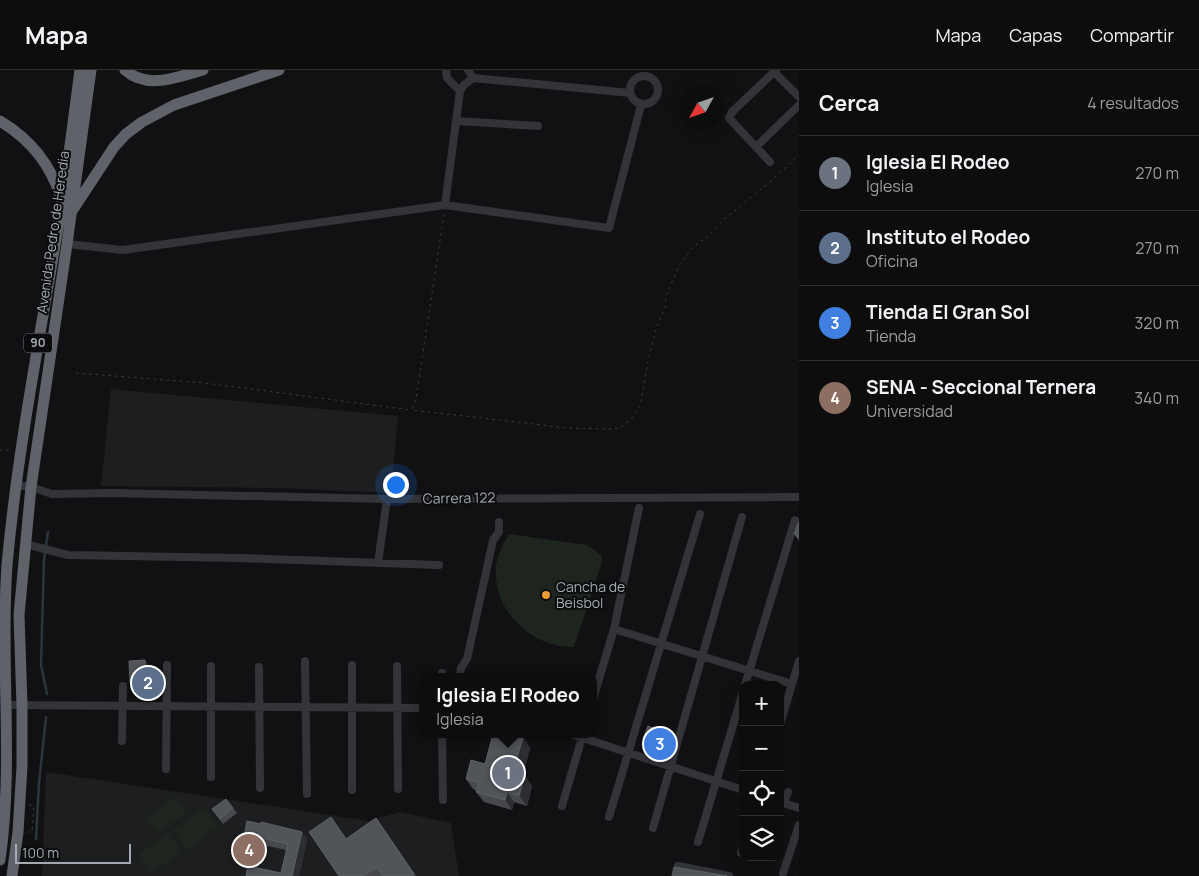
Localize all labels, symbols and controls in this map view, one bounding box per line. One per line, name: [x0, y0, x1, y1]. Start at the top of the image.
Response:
text: Mapa: [25, 18, 88, 51]
text: Mapa: [935, 23, 981, 47]
text: Capas: [1009, 23, 1062, 47]
text: Compartir: [1090, 23, 1174, 47]
north arrow: [679, 85, 724, 130]
text: Cerca: [819, 89, 879, 117]
text: 4 resultados: [1087, 92, 1179, 114]
street label: Avenida Pedro de Heredia: [32, 149, 73, 314]
text: Iglesia El Rodeo: [866, 149, 1010, 175]
text: 1: [831, 162, 839, 184]
text: 270 m: [1135, 162, 1179, 184]
text: Iglesia: [866, 175, 913, 197]
text: Instituto el Rodeo: [866, 224, 1030, 250]
text: 2: [830, 237, 840, 259]
text: 270 m: [1135, 237, 1179, 259]
text: Oficina: [866, 250, 918, 272]
text: Tienda El Gran Sol: [866, 299, 1030, 325]
text: 3: [830, 312, 840, 334]
text: 320 m: [1135, 312, 1179, 334]
text: Tienda: [866, 325, 916, 347]
road number: 90: [24, 334, 52, 352]
text: SENA - Seccional Ternera: [866, 374, 1096, 400]
text: 4: [830, 387, 840, 409]
text: 340 m: [1134, 387, 1179, 409]
text: Universidad: [866, 400, 953, 422]
your location: [383, 472, 409, 498]
street label: Carrera 122: [422, 487, 496, 508]
place label: Cancha de Beisbol: [556, 577, 625, 612]
marker: Cancha de Beisbol: [540, 589, 552, 601]
pin: 2: [132, 664, 164, 702]
popup: [419, 673, 597, 738]
map controls: [739, 681, 784, 861]
button: +: [739, 681, 784, 726]
text: Iglesia El Rodeo: [436, 682, 580, 708]
text: Iglesia: [436, 708, 484, 730]
pin: 3: [644, 725, 676, 763]
button: −: [739, 726, 784, 771]
pin: 1: [492, 754, 524, 792]
button: locate: [739, 771, 784, 816]
button: layers: [739, 816, 784, 861]
pin: 4: [233, 831, 265, 869]
scale bar: [15, 841, 131, 864]
text: 100 m: [22, 843, 59, 862]

